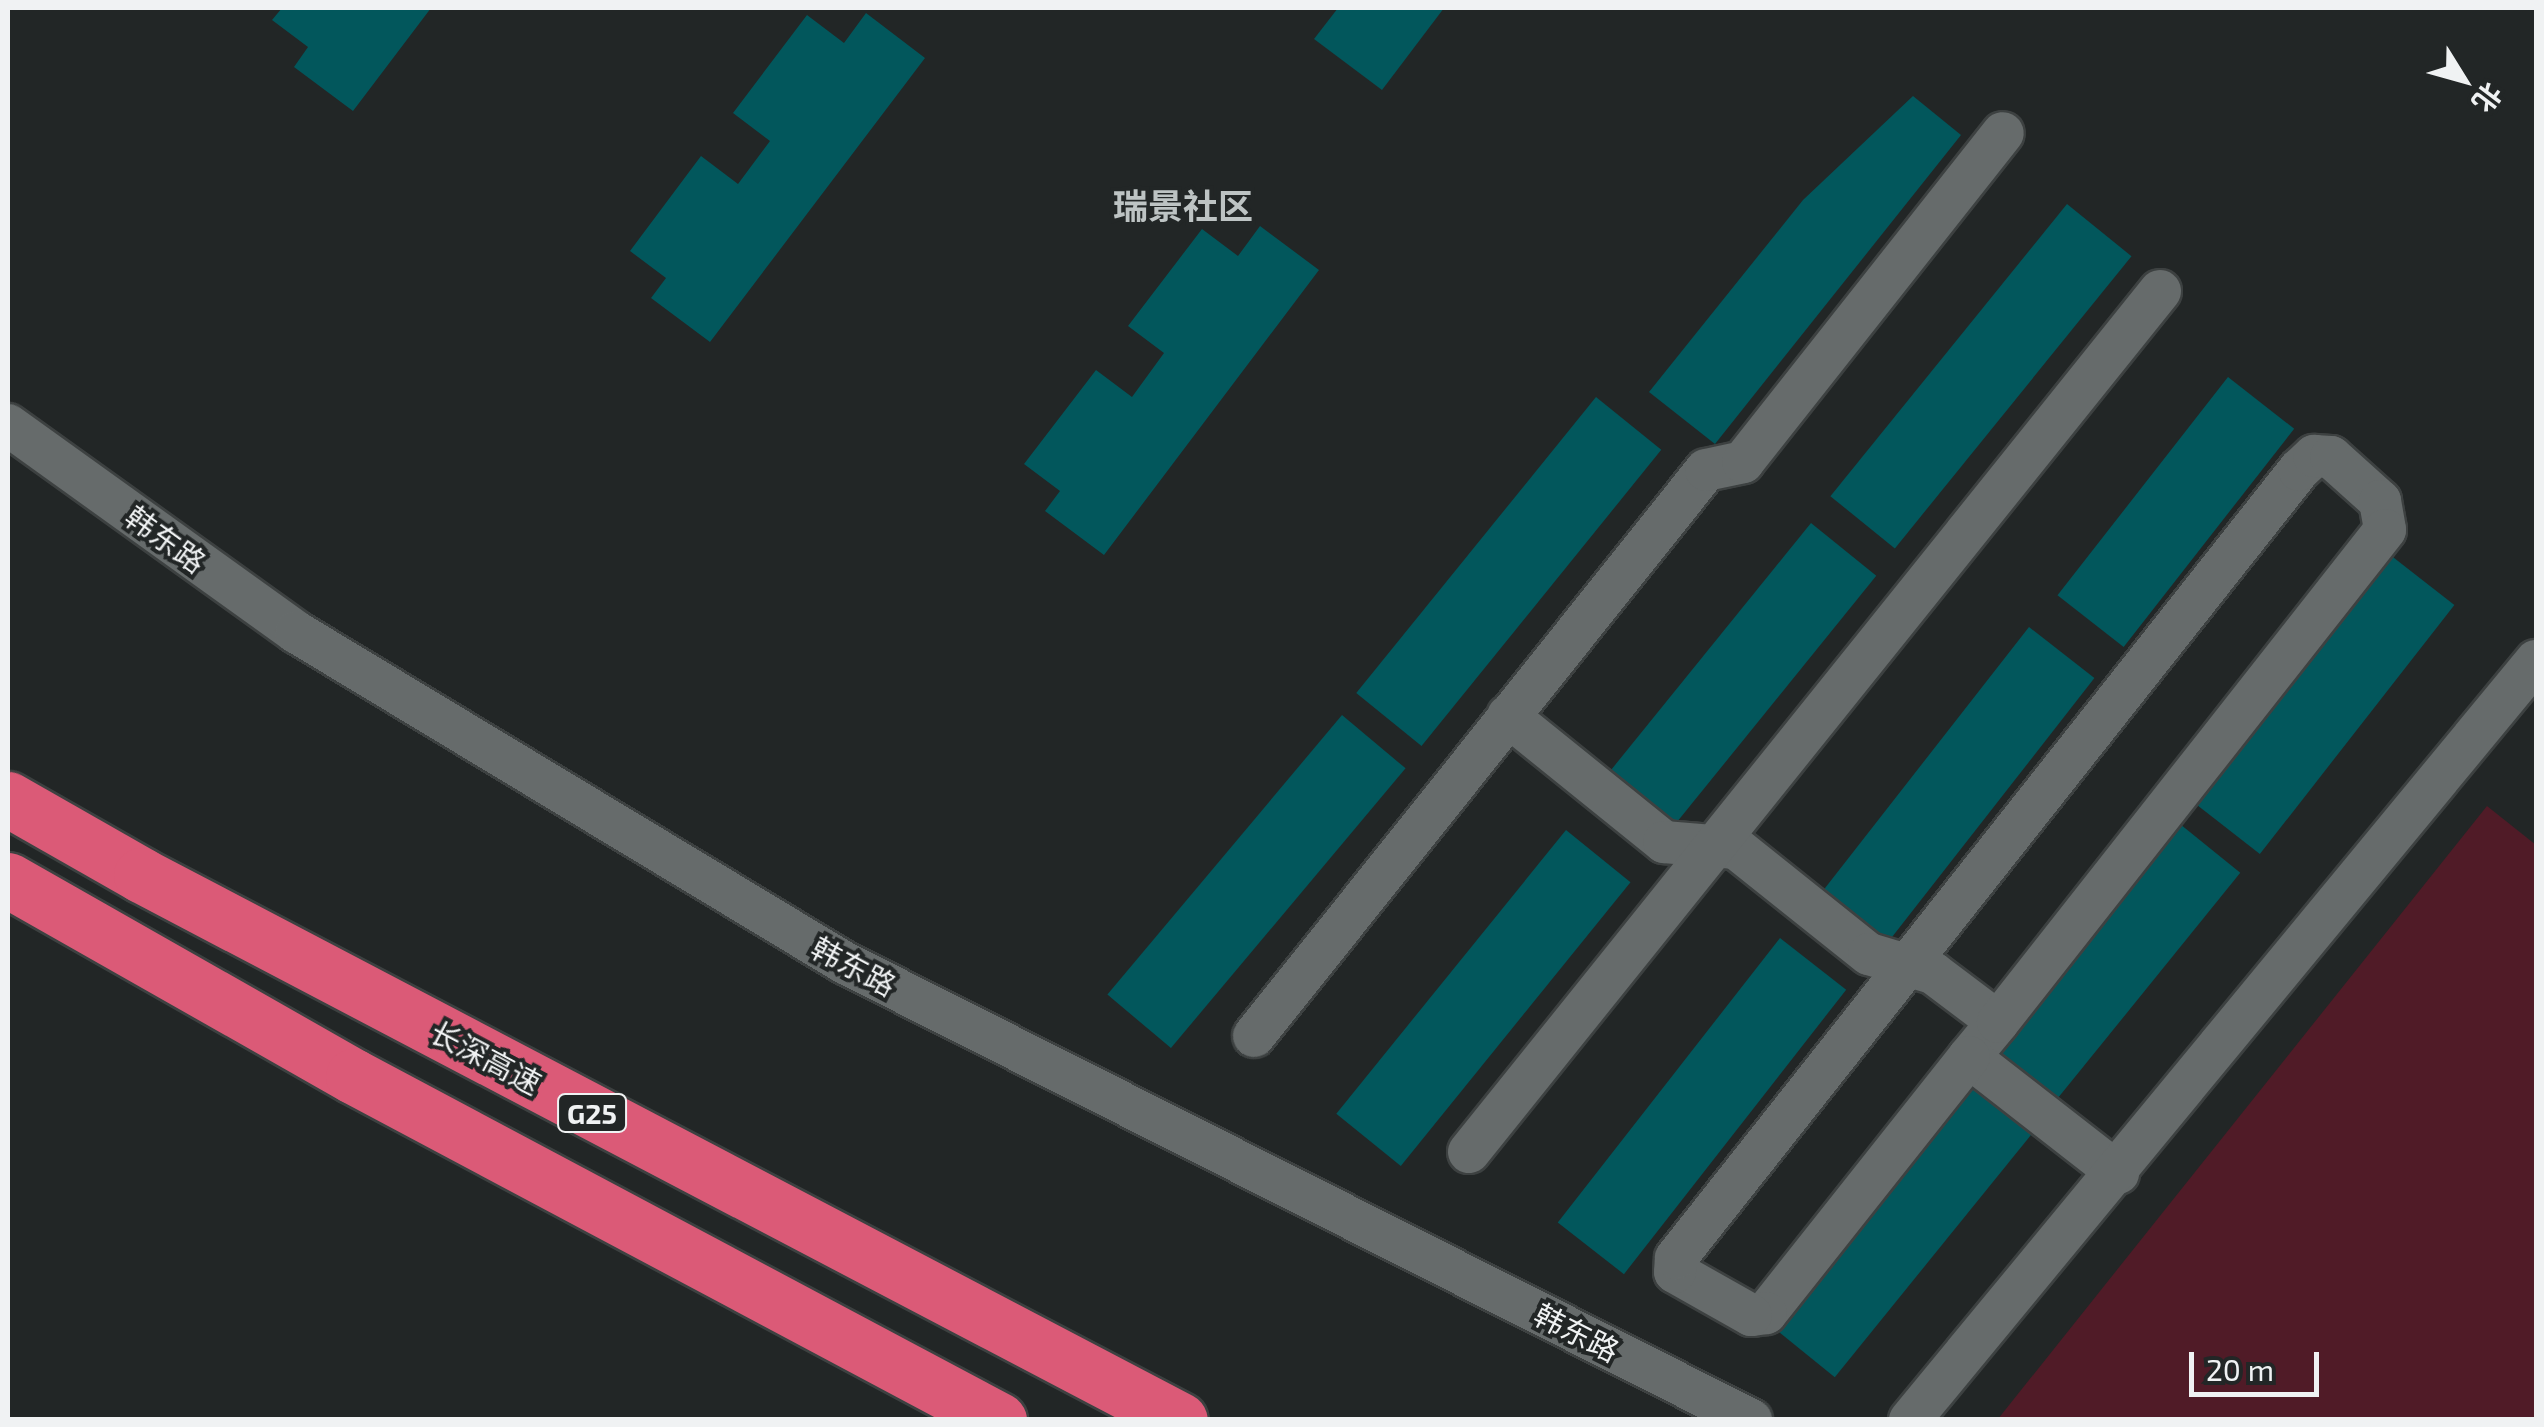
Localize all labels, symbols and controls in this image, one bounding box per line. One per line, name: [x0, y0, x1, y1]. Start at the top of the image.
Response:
north arrow: [2414, 30, 2514, 130]
text: 北: [2466, 77, 2510, 119]
district label: 瑞景社区: [1113, 184, 1253, 226]
street label: 韩东路: [119, 498, 213, 580]
street label: 韩东路: [806, 929, 902, 1003]
street label: 长深高速: [425, 1013, 547, 1101]
road number: G25: [557, 1090, 627, 1136]
street label: 韩东路: [1529, 1296, 1625, 1368]
scale bar: [2194, 1332, 2324, 1394]
text: 20 m: [2206, 1351, 2274, 1387]

